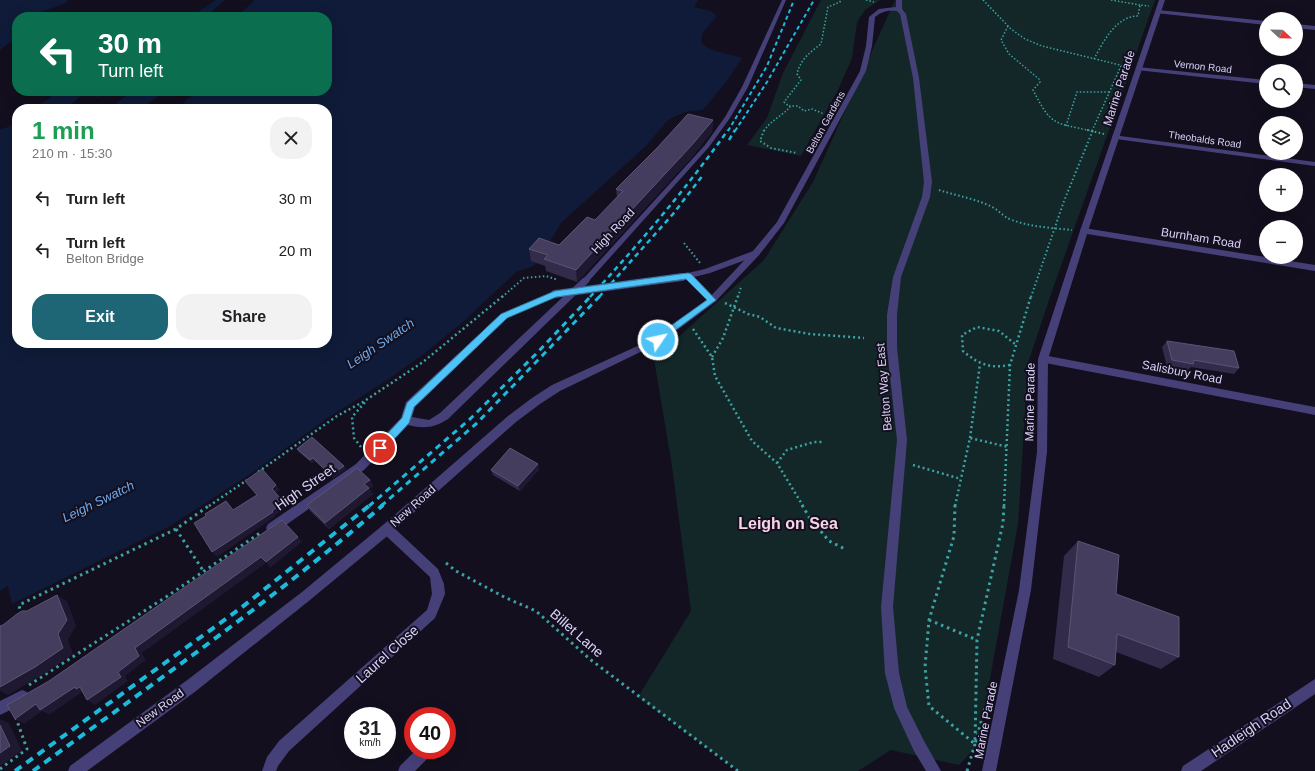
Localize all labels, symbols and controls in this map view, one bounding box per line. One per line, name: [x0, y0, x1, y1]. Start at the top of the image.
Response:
north arrow: [1259, 12, 1303, 56]
map controls: [1259, 12, 1303, 264]
icon: left: [32, 28, 84, 80]
text: 30 m: [98, 28, 162, 59]
street label: Marine Parade: [1100, 48, 1138, 128]
street label: Vernon Road: [1173, 58, 1233, 75]
text: Turn left: [98, 61, 163, 81]
button: search: [1259, 64, 1303, 108]
street label: Belton Gardens: [804, 89, 847, 155]
button: layers: [1259, 116, 1303, 160]
text: 1 min: [32, 117, 95, 144]
button: close: [270, 117, 312, 159]
street label: Theobalds Road: [1168, 129, 1242, 150]
text: 210 m · 15:30: [32, 146, 112, 161]
button: +: [1259, 168, 1303, 212]
icon: left: [32, 187, 54, 209]
text: Turn left: [66, 190, 125, 207]
text: 30 m: [279, 190, 312, 207]
street label: High Road: [589, 205, 637, 257]
button: −: [1259, 220, 1303, 264]
street label: Burnham Road: [1160, 225, 1242, 251]
text: Turn left: [66, 234, 125, 251]
icon: left: [32, 239, 54, 261]
text: 20 m: [279, 242, 312, 259]
text: Belton Bridge: [66, 251, 144, 266]
button: Exit: [32, 294, 168, 340]
button: Share: [176, 294, 312, 340]
water label: Leigh Swatch: [344, 315, 417, 371]
position arrow: [637, 319, 679, 361]
street label: Belton Way East: [873, 342, 895, 432]
street label: Salisbury Road: [1141, 357, 1223, 387]
street label: Marine Parade: [1022, 362, 1038, 441]
pin: [363, 431, 397, 465]
icon: arrive: [369, 437, 391, 459]
street label: High Street: [272, 460, 338, 514]
water label: Leigh Swatch: [60, 478, 137, 525]
street label: New Road: [387, 482, 439, 530]
district label: Leigh on Sea: [738, 515, 838, 532]
street label: Billet Lane: [547, 606, 607, 661]
street label: Laurel Close: [352, 622, 422, 686]
street label: Marine Parade: [972, 680, 1000, 760]
street label: New Road: [133, 686, 187, 730]
street label: Hadleigh Road: [1208, 695, 1294, 761]
speed limit sign: 40: [404, 707, 456, 759]
text: 31: [359, 717, 381, 739]
text: km/h: [359, 737, 381, 748]

